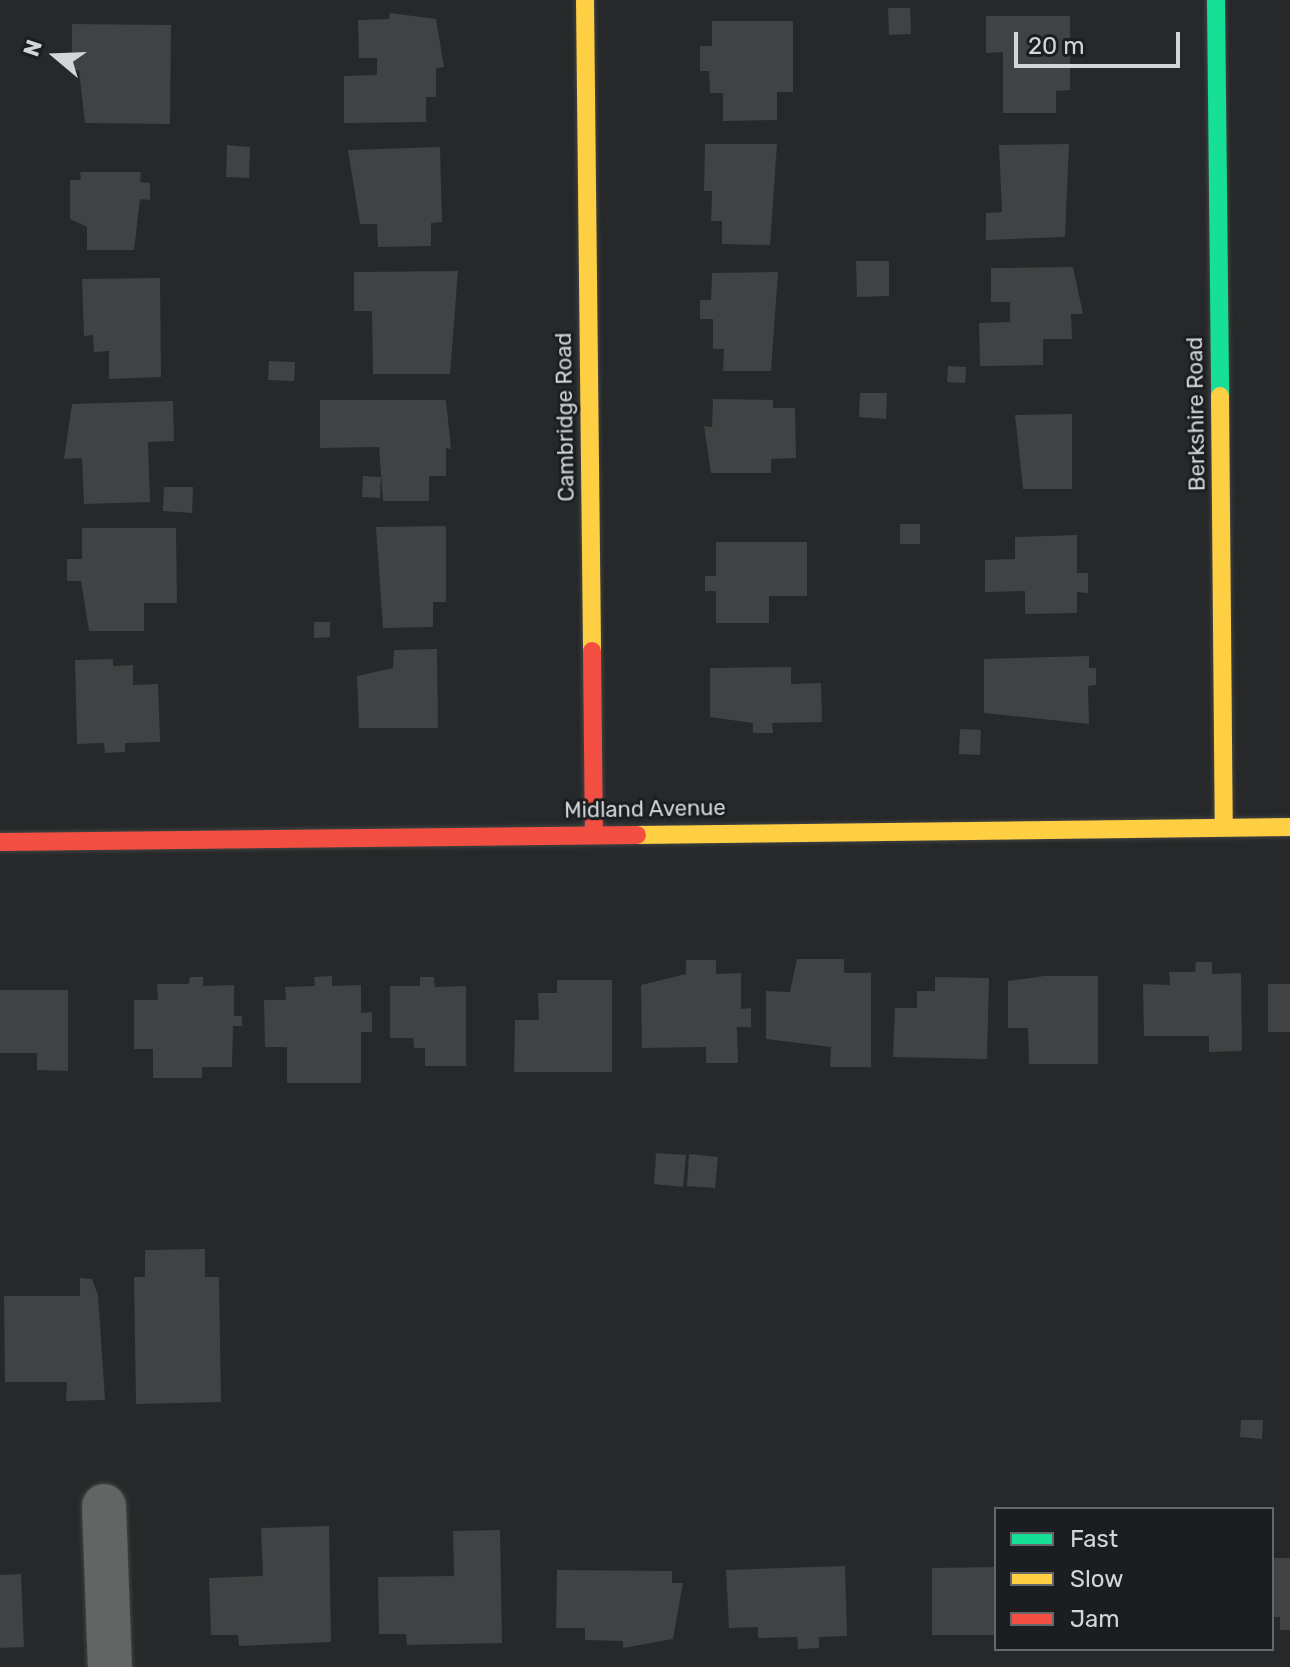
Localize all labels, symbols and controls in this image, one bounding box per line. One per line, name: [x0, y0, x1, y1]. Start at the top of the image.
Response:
north arrow: [16, 16, 96, 96]
scale bar: [1018, 16, 1184, 66]
text: 20 m: [1028, 32, 1085, 60]
text: N: [17, 36, 48, 60]
street label: Cambridge Road: [550, 332, 580, 502]
street label: Berkshire Road: [1181, 337, 1211, 491]
street label: Midland Avenue: [564, 794, 726, 824]
legend: [994, 1507, 1274, 1651]
text: Fast: [1070, 1525, 1118, 1553]
text: Slow: [1070, 1565, 1123, 1593]
text: Jam: [1070, 1605, 1120, 1633]

